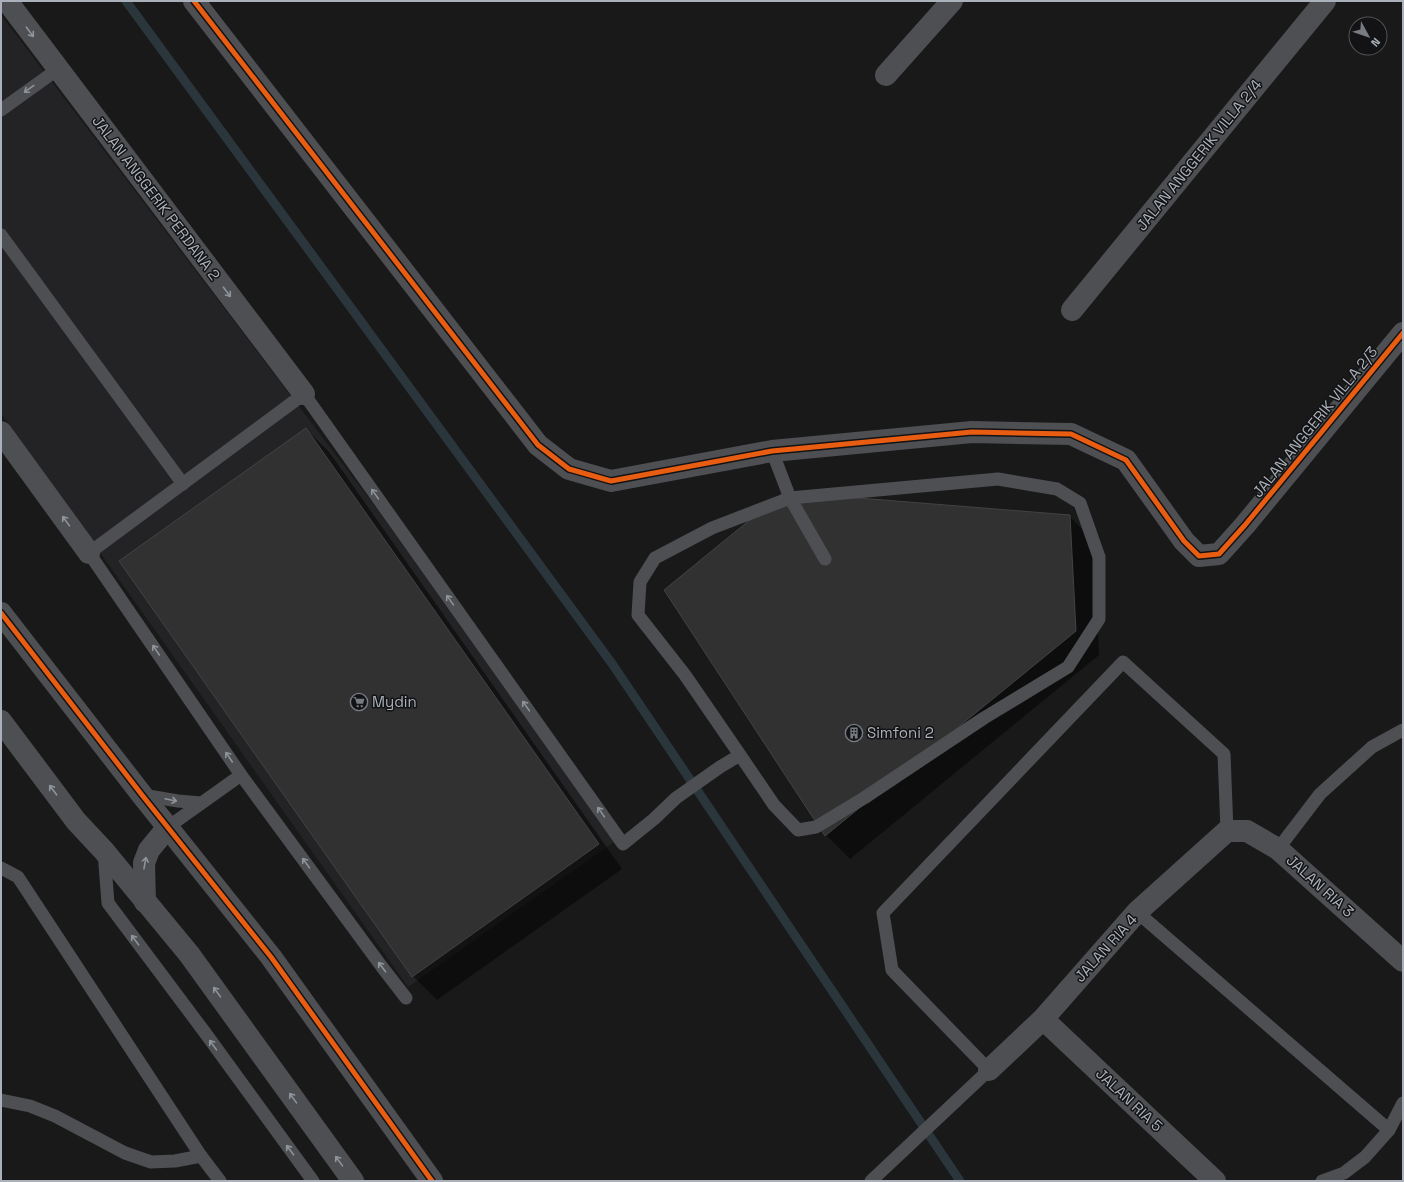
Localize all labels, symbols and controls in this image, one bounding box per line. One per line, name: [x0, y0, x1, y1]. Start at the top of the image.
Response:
north arrow: [1348, 16, 1388, 56]
one-way arrow: [26, 27, 35, 38]
text: N: [1368, 35, 1383, 50]
street label: JALAN ANGGERIK VILLA 2/4: [1132, 75, 1266, 234]
one-way arrow: [24, 85, 35, 94]
street label: JALAN ANGGERIK PERDANA 2: [88, 112, 225, 284]
one-way arrow: [223, 287, 231, 298]
street label: JALAN ANGGERIK VILLA 2/3: [1248, 342, 1381, 501]
one-way arrow: [371, 489, 379, 500]
one-way arrow: [62, 516, 70, 527]
one-way arrow: [446, 595, 454, 606]
one-way arrow: [152, 645, 160, 656]
supermarket icon: Mydin: [349, 692, 369, 712]
place label: Mydin: [372, 692, 417, 711]
one-way arrow: [521, 701, 530, 712]
building icon: Simfoni 2: [844, 723, 864, 743]
place label: Simfoni 2: [867, 723, 934, 742]
one-way arrow: [225, 752, 233, 763]
one-way arrow: [49, 784, 57, 795]
one-way arrow: [164, 796, 177, 804]
one-way arrow: [597, 807, 605, 818]
street label: JALAN RIA 3: [1283, 850, 1358, 921]
one-way arrow: [142, 857, 150, 870]
one-way arrow: [301, 857, 310, 868]
street label: JALAN RIA 4: [1070, 910, 1141, 986]
one-way arrow: [131, 935, 140, 946]
one-way arrow: [378, 962, 387, 973]
one-way arrow: [213, 987, 221, 998]
one-way arrow: [209, 1039, 217, 1050]
street label: JALAN RIA 5: [1092, 1064, 1167, 1135]
one-way arrow: [289, 1092, 297, 1103]
one-way arrow: [285, 1144, 294, 1155]
one-way arrow: [335, 1155, 343, 1166]

